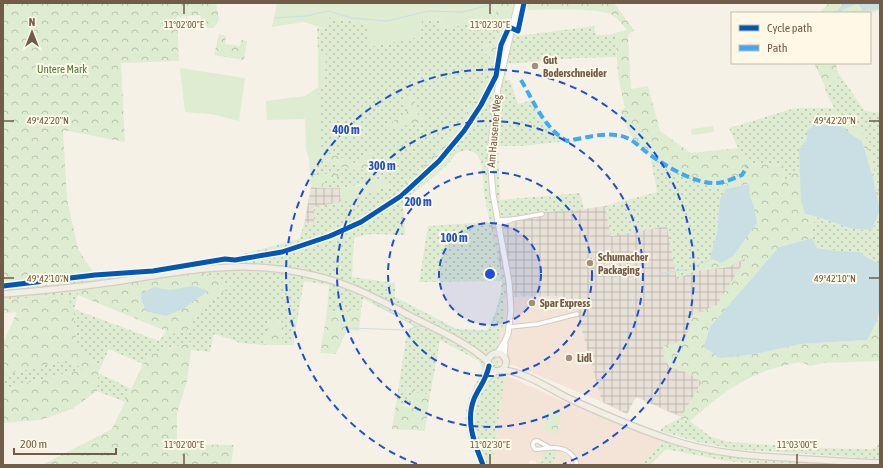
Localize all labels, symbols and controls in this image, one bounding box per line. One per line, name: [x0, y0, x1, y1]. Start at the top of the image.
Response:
north arrow: [12, 12, 52, 52]
legend: [731, 12, 871, 64]
text: N: [29, 16, 35, 28]
text: 11°02'00"E: [164, 19, 205, 30]
text: 11°02'30"E: [470, 19, 511, 30]
text: Cycle path: [767, 21, 812, 35]
text: Path: [767, 41, 788, 55]
place label: Gut Boderschneider: [543, 54, 607, 79]
marker: Gut Boderschneider: [530, 61, 540, 71]
park label: Untere Mark: [37, 63, 87, 75]
street label: Am Hausener Weg: [485, 94, 503, 168]
text: 49°42'20"N: [27, 115, 69, 126]
text: 49°42'20"N: [814, 115, 856, 126]
text: 400 m: [331, 123, 360, 137]
text: 300 m: [368, 159, 396, 173]
text: 200 m: [404, 195, 432, 209]
text: 100 m: [440, 231, 468, 245]
place label: Schumacher Packaging: [598, 251, 649, 276]
marker: Schumacher Packaging: [585, 258, 595, 268]
centre of rings: [483, 267, 497, 281]
text: 49°42'10"N: [27, 273, 69, 284]
text: 49°42'10"N: [814, 273, 856, 284]
place label: Spar Express: [540, 297, 590, 309]
marker: Spar Express: [527, 298, 537, 308]
place label: Lidl: [577, 352, 593, 364]
marker: Lidl: [564, 353, 574, 363]
scale bar: [14, 430, 116, 456]
text: 200 m: [20, 437, 47, 451]
text: 11°02'00"E: [164, 439, 205, 450]
text: 11°02'30"E: [470, 439, 511, 450]
text: 11°03'00"E: [777, 439, 818, 450]

